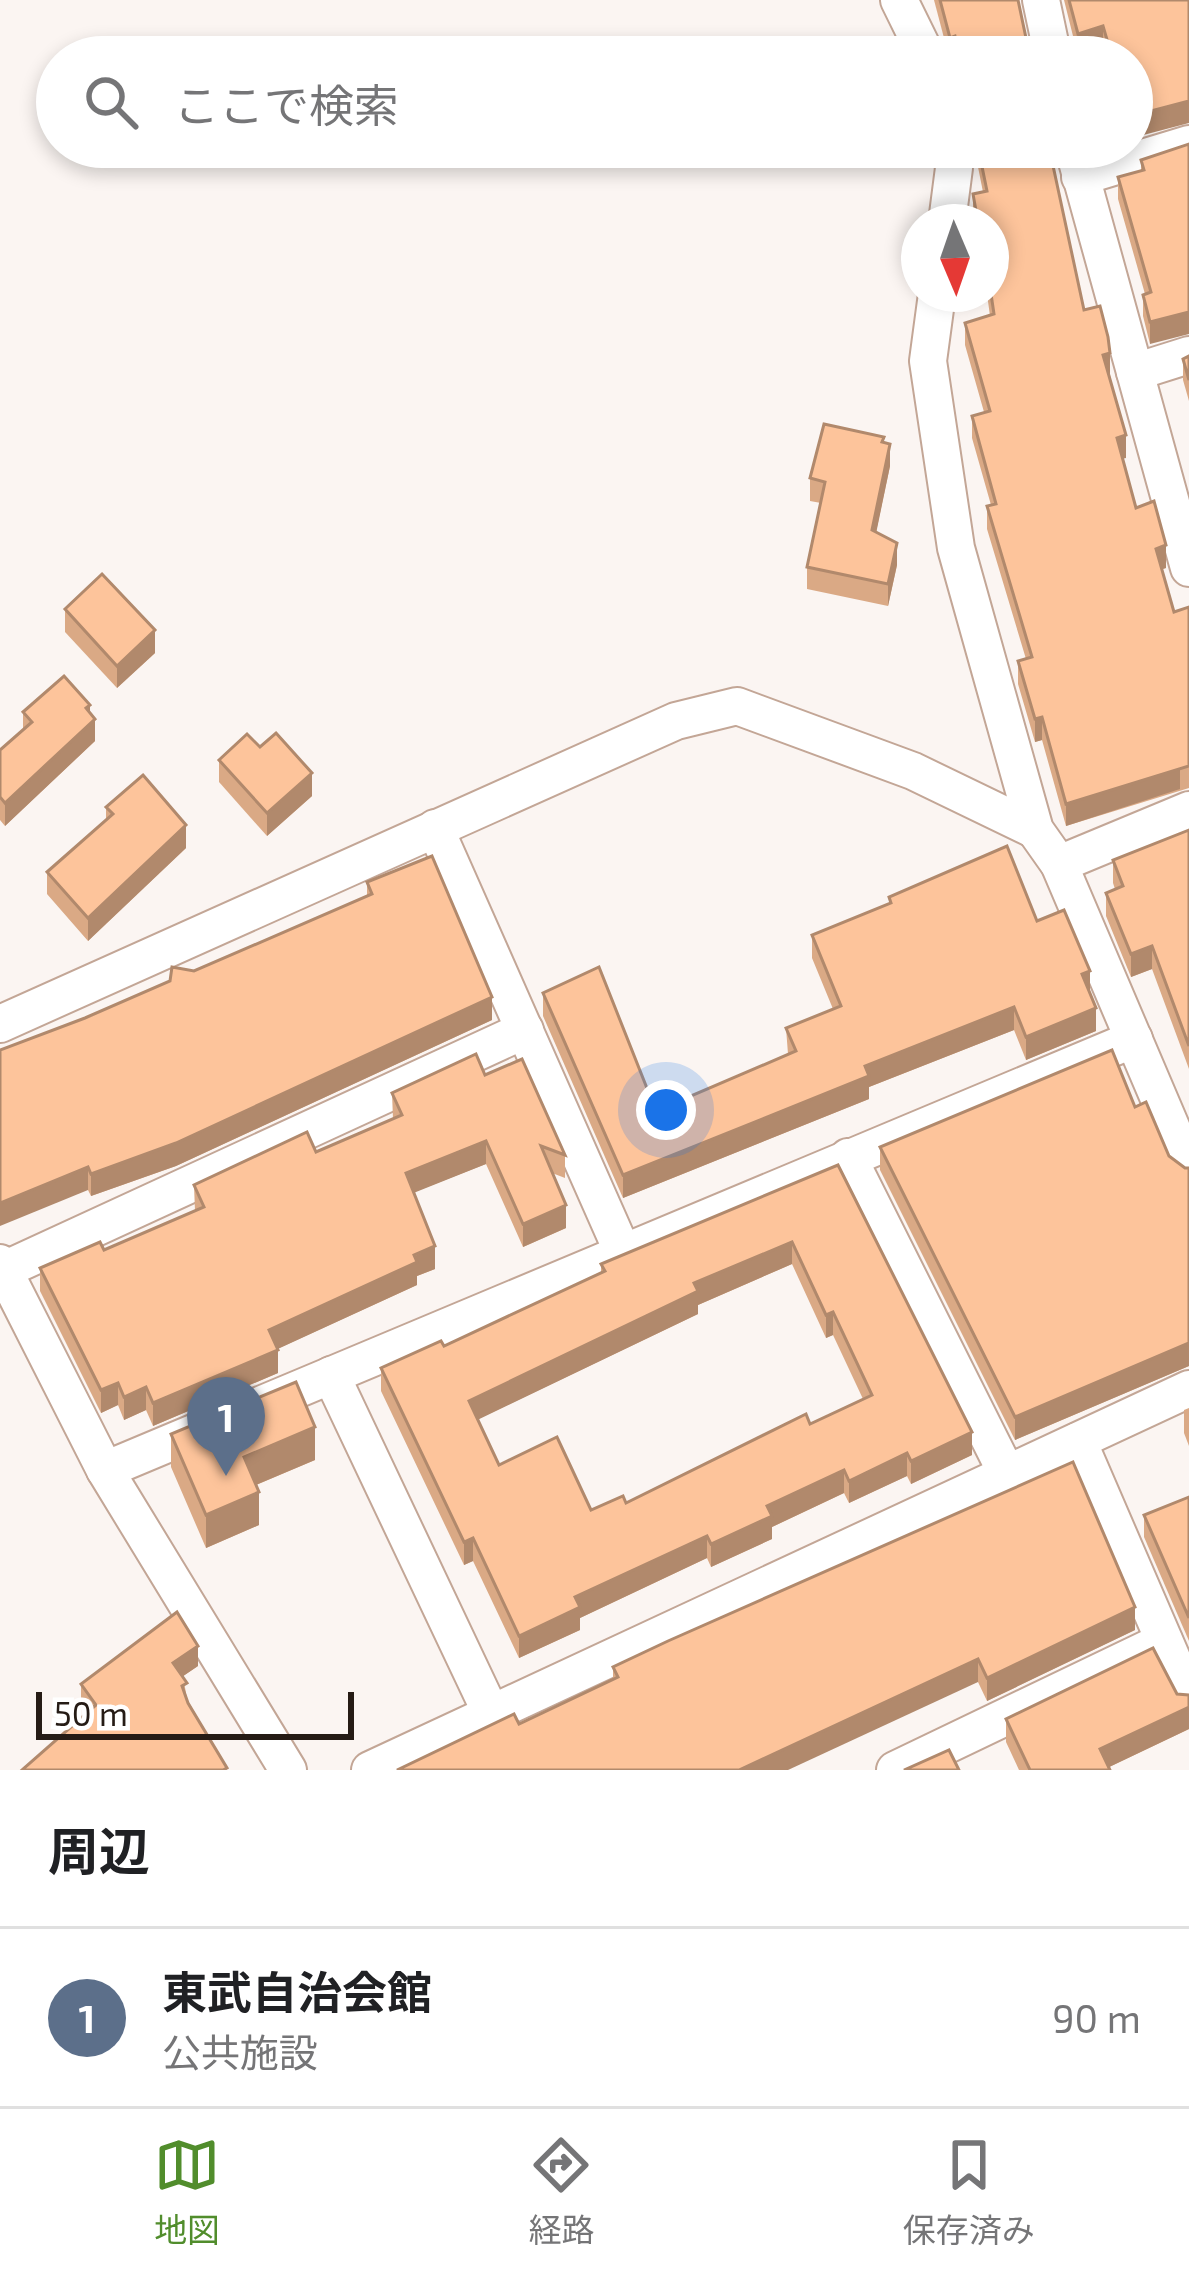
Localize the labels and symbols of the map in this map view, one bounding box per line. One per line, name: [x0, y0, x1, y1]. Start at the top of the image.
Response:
north arrow: [901, 204, 1009, 312]
your location: [636, 1080, 696, 1140]
pin: 1: [187, 1377, 265, 1476]
scale bar: [36, 1686, 354, 1739]

